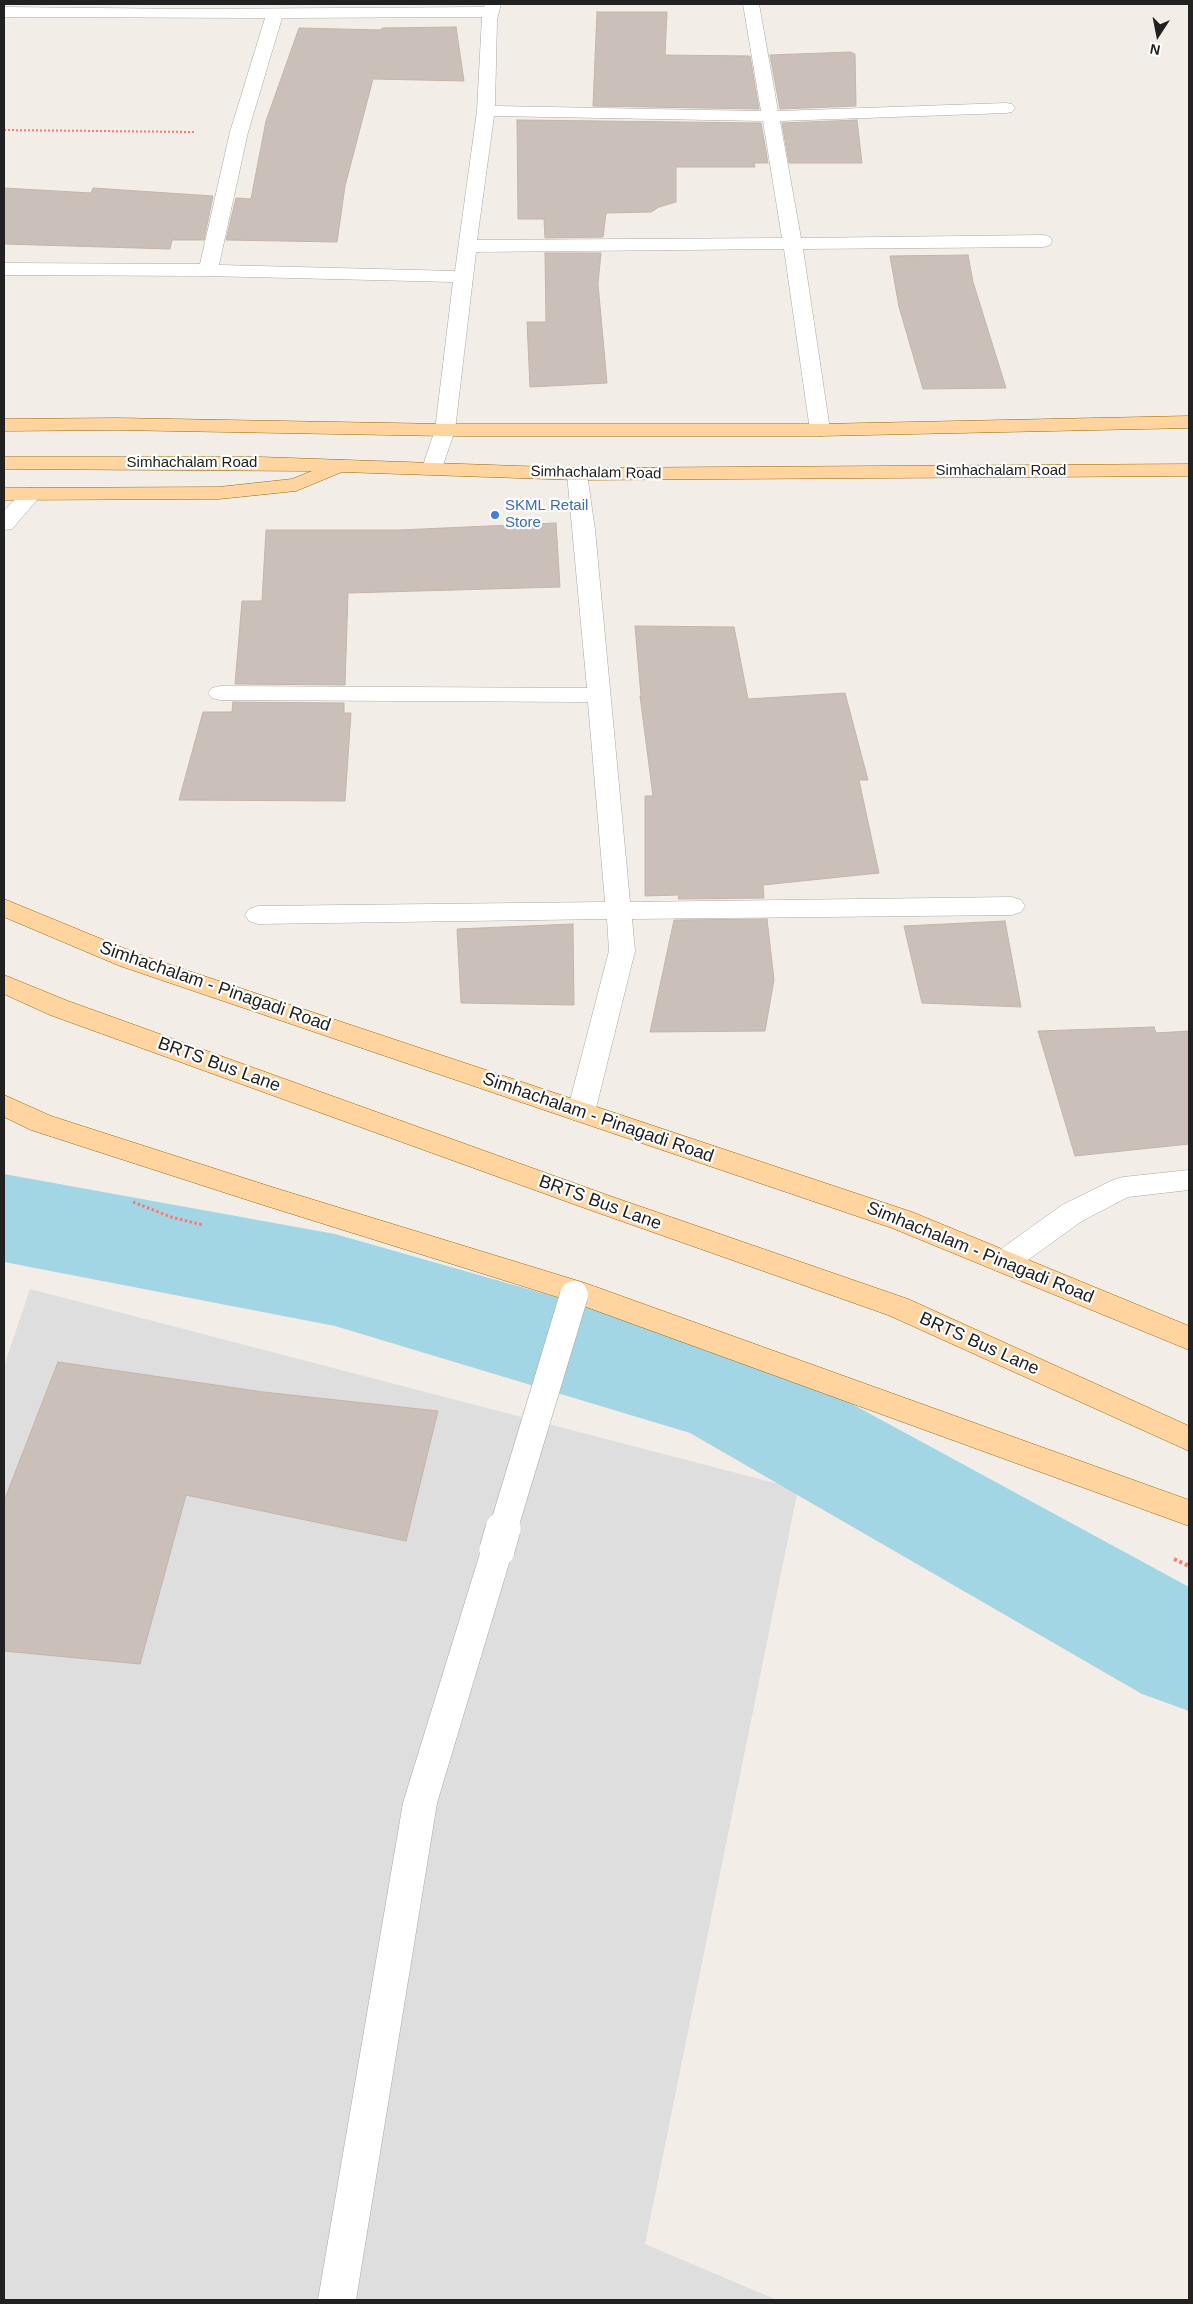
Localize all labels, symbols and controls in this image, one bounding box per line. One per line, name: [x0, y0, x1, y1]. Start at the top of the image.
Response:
north arrow: [1133, 10, 1183, 60]
text: N: [1149, 41, 1162, 59]
street label: Simhachalam Road: [127, 454, 257, 472]
street label: Simhachalam Road: [936, 462, 1066, 480]
street label: Simhachalam Road: [530, 463, 662, 483]
place label: SKML Retail Store: [505, 497, 588, 532]
marker: SKML Retail Store: [489, 509, 501, 521]
street label: Simhachalam - Pinagadi Road: [97, 937, 333, 1037]
street label: BRTS Bus Lane: [155, 1033, 283, 1097]
street label: Simhachalam - Pinagadi Road: [480, 1068, 716, 1168]
street label: BRTS Bus Lane: [536, 1171, 664, 1235]
street label: Simhachalam - Pinagadi Road: [863, 1197, 1097, 1309]
street label: BRTS Bus Lane: [916, 1308, 1042, 1380]

